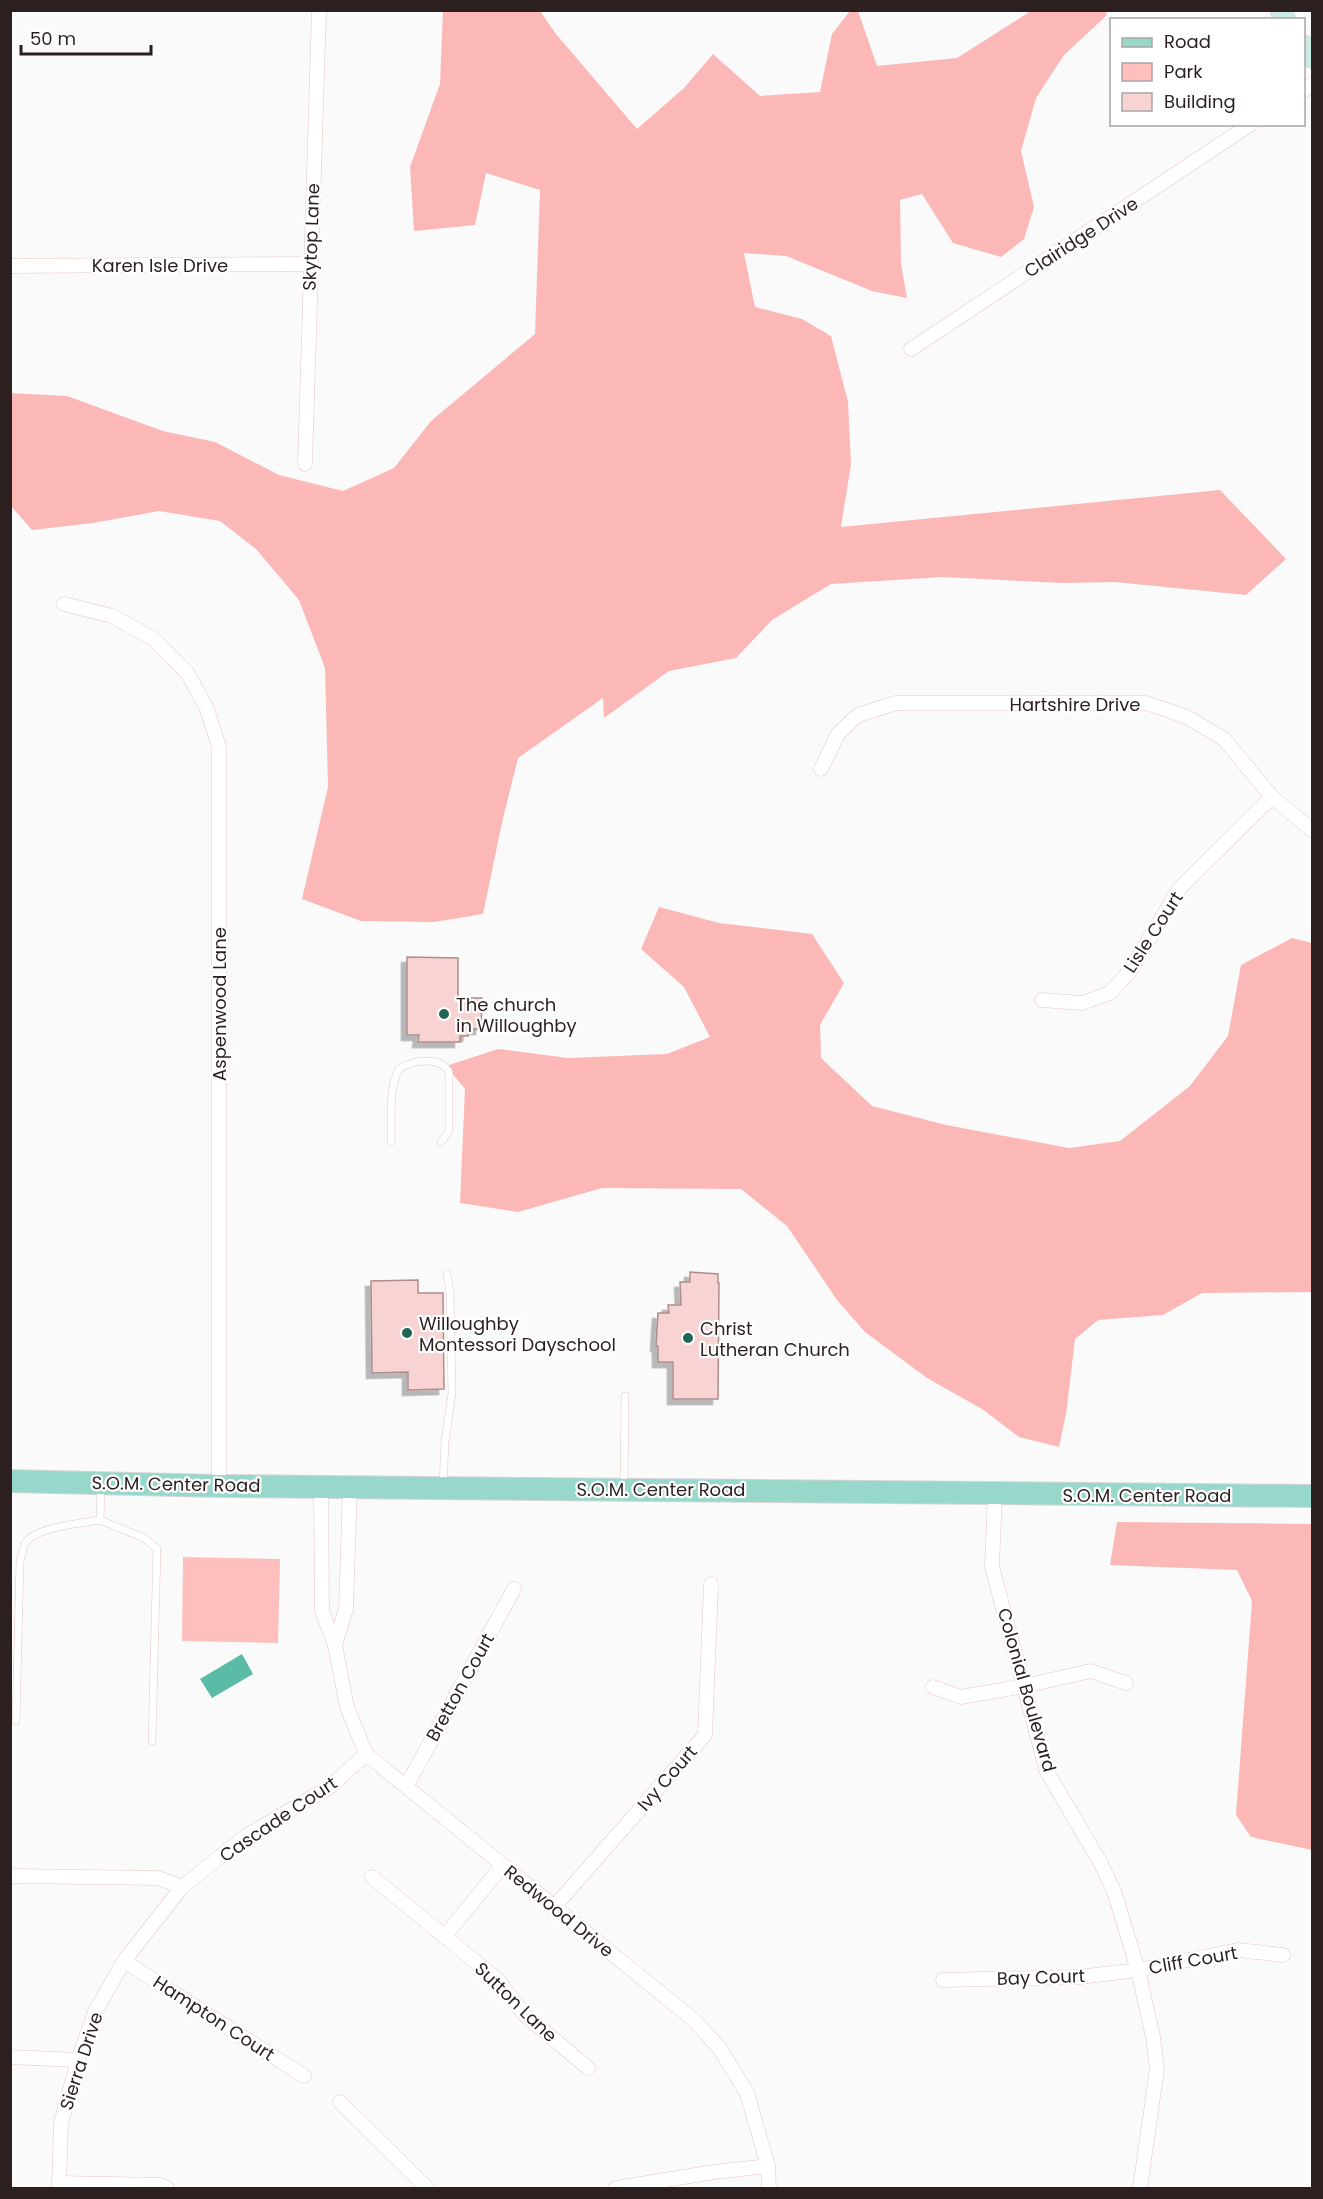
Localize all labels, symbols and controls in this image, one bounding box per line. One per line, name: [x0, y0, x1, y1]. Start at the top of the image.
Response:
scale bar: [21, 18, 152, 56]
legend: [1110, 18, 1305, 126]
text: 50 m: [30, 26, 76, 51]
text: Road: [1164, 29, 1211, 54]
text: Park: [1164, 59, 1203, 84]
text: Building: [1164, 89, 1236, 114]
street label: Skytop Lane: [297, 183, 325, 291]
street label: Clairidge Drive: [1019, 191, 1143, 283]
street label: Karen Isle Drive: [92, 253, 228, 278]
street label: Hartshire Drive: [1009, 692, 1141, 717]
street label: Lisle Court: [1117, 887, 1189, 977]
street label: Aspenwood Lane: [207, 927, 232, 1081]
place label: The church in Willoughby: [456, 992, 577, 1038]
marker: The church in Willoughby: [437, 1007, 451, 1021]
place label: Willoughby Montessori Dayschool: [419, 1311, 616, 1357]
place label: Christ Lutheran Church: [700, 1316, 850, 1362]
marker: Willoughby Montessori Dayschool: [400, 1326, 414, 1340]
marker: Christ Lutheran Church: [681, 1331, 695, 1345]
street label: S.O.M. Center Road: [91, 1470, 261, 1498]
street label: S.O.M. Center Road: [577, 1477, 745, 1502]
street label: S.O.M. Center Road: [1063, 1483, 1231, 1508]
street label: Colonial Boulevard: [992, 1605, 1062, 1775]
street label: Bretton Court: [420, 1628, 500, 1746]
street label: Ivy Court: [631, 1740, 703, 1816]
street label: Cascade Court: [214, 1770, 342, 1868]
street label: Redwood Drive: [499, 1859, 619, 1963]
street label: Cliff Court: [1147, 1940, 1239, 1980]
street label: Sutton Lane: [469, 1956, 563, 2048]
street label: Bay Court: [996, 1963, 1086, 1991]
street label: Hampton Court: [149, 1969, 279, 2067]
street label: Sierra Drive: [53, 2009, 109, 2113]

